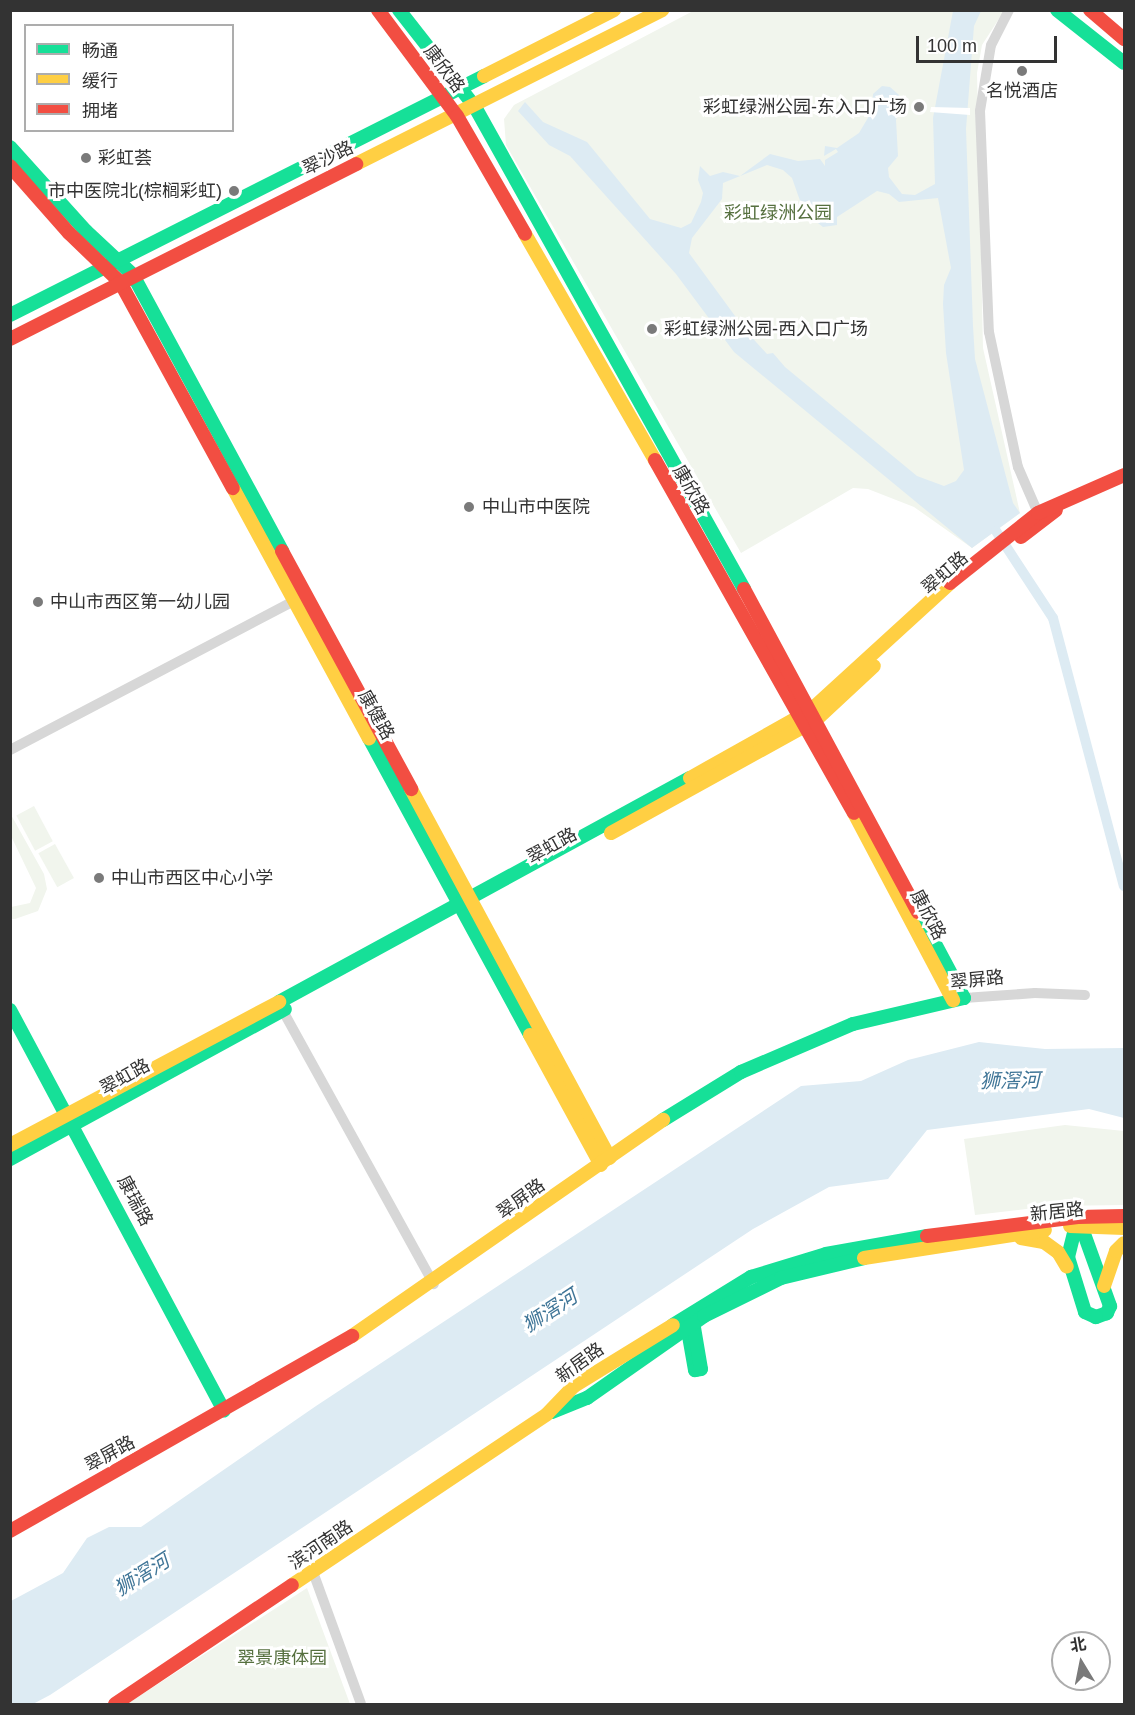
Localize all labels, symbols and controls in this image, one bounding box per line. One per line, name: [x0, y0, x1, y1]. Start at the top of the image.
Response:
legend: [24, 24, 234, 132]
scale bar: [919, 24, 1060, 62]
text: 100 m: [927, 36, 977, 56]
text: 畅通: [82, 41, 118, 61]
street label: 康欣路: [419, 41, 469, 97]
marker: 名悦酒店: [1015, 64, 1029, 78]
text: 缓行: [82, 71, 118, 91]
place label: 名悦酒店: [986, 80, 1058, 102]
place label: 彩虹绿洲公园-东入口广场: [703, 96, 907, 118]
marker: 彩虹绿洲公园-东入口广场: [912, 100, 926, 114]
text: 拥堵: [82, 101, 118, 121]
street label: 翠沙路: [299, 136, 357, 180]
place label: 彩虹荟: [98, 147, 152, 169]
marker: 彩虹荟: [79, 151, 93, 165]
place label: 市中医院北(棕榈彩虹): [48, 180, 222, 202]
marker: 市中医院北(棕榈彩虹): [227, 184, 241, 198]
park label: 彩虹绿洲公园: [724, 202, 832, 224]
place label: 彩虹绿洲公园-西入口广场: [664, 318, 868, 340]
marker: 彩虹绿洲公园-西入口广场: [645, 322, 659, 336]
street label: 康欣路: [668, 461, 714, 519]
place label: 中山市中医院: [482, 496, 590, 518]
marker: 中山市中医院: [460, 498, 478, 516]
street label: 翠虹路: [918, 547, 972, 599]
place label: 中山市西区第一幼儿园: [50, 591, 230, 613]
marker: 中山市西区第一幼儿园: [31, 595, 45, 609]
street label: 康健路: [353, 686, 399, 744]
street label: 翠虹路: [523, 823, 581, 869]
place label: 中山市西区中心小学: [111, 867, 273, 889]
marker: 中山市西区中心小学: [92, 871, 106, 885]
street label: 康欣路: [906, 886, 950, 944]
street label: 翠屏路: [949, 966, 1005, 994]
street label: 翠虹路: [96, 1054, 154, 1100]
water label: 狮滘河: [980, 1068, 1040, 1094]
street label: 康瑞路: [113, 1172, 157, 1230]
street label: 翠屏路: [493, 1174, 549, 1224]
street label: 新居路: [1029, 1198, 1085, 1226]
water label: 狮滘河: [518, 1285, 582, 1337]
street label: 新居路: [552, 1338, 608, 1388]
street label: 翠屏路: [81, 1431, 139, 1477]
street label: 滨河南路: [285, 1516, 357, 1574]
water label: 狮滘河: [110, 1549, 174, 1601]
north arrow: [1051, 1631, 1111, 1691]
text: 北: [1069, 1635, 1087, 1655]
park label: 翠景康体园: [237, 1647, 327, 1669]

